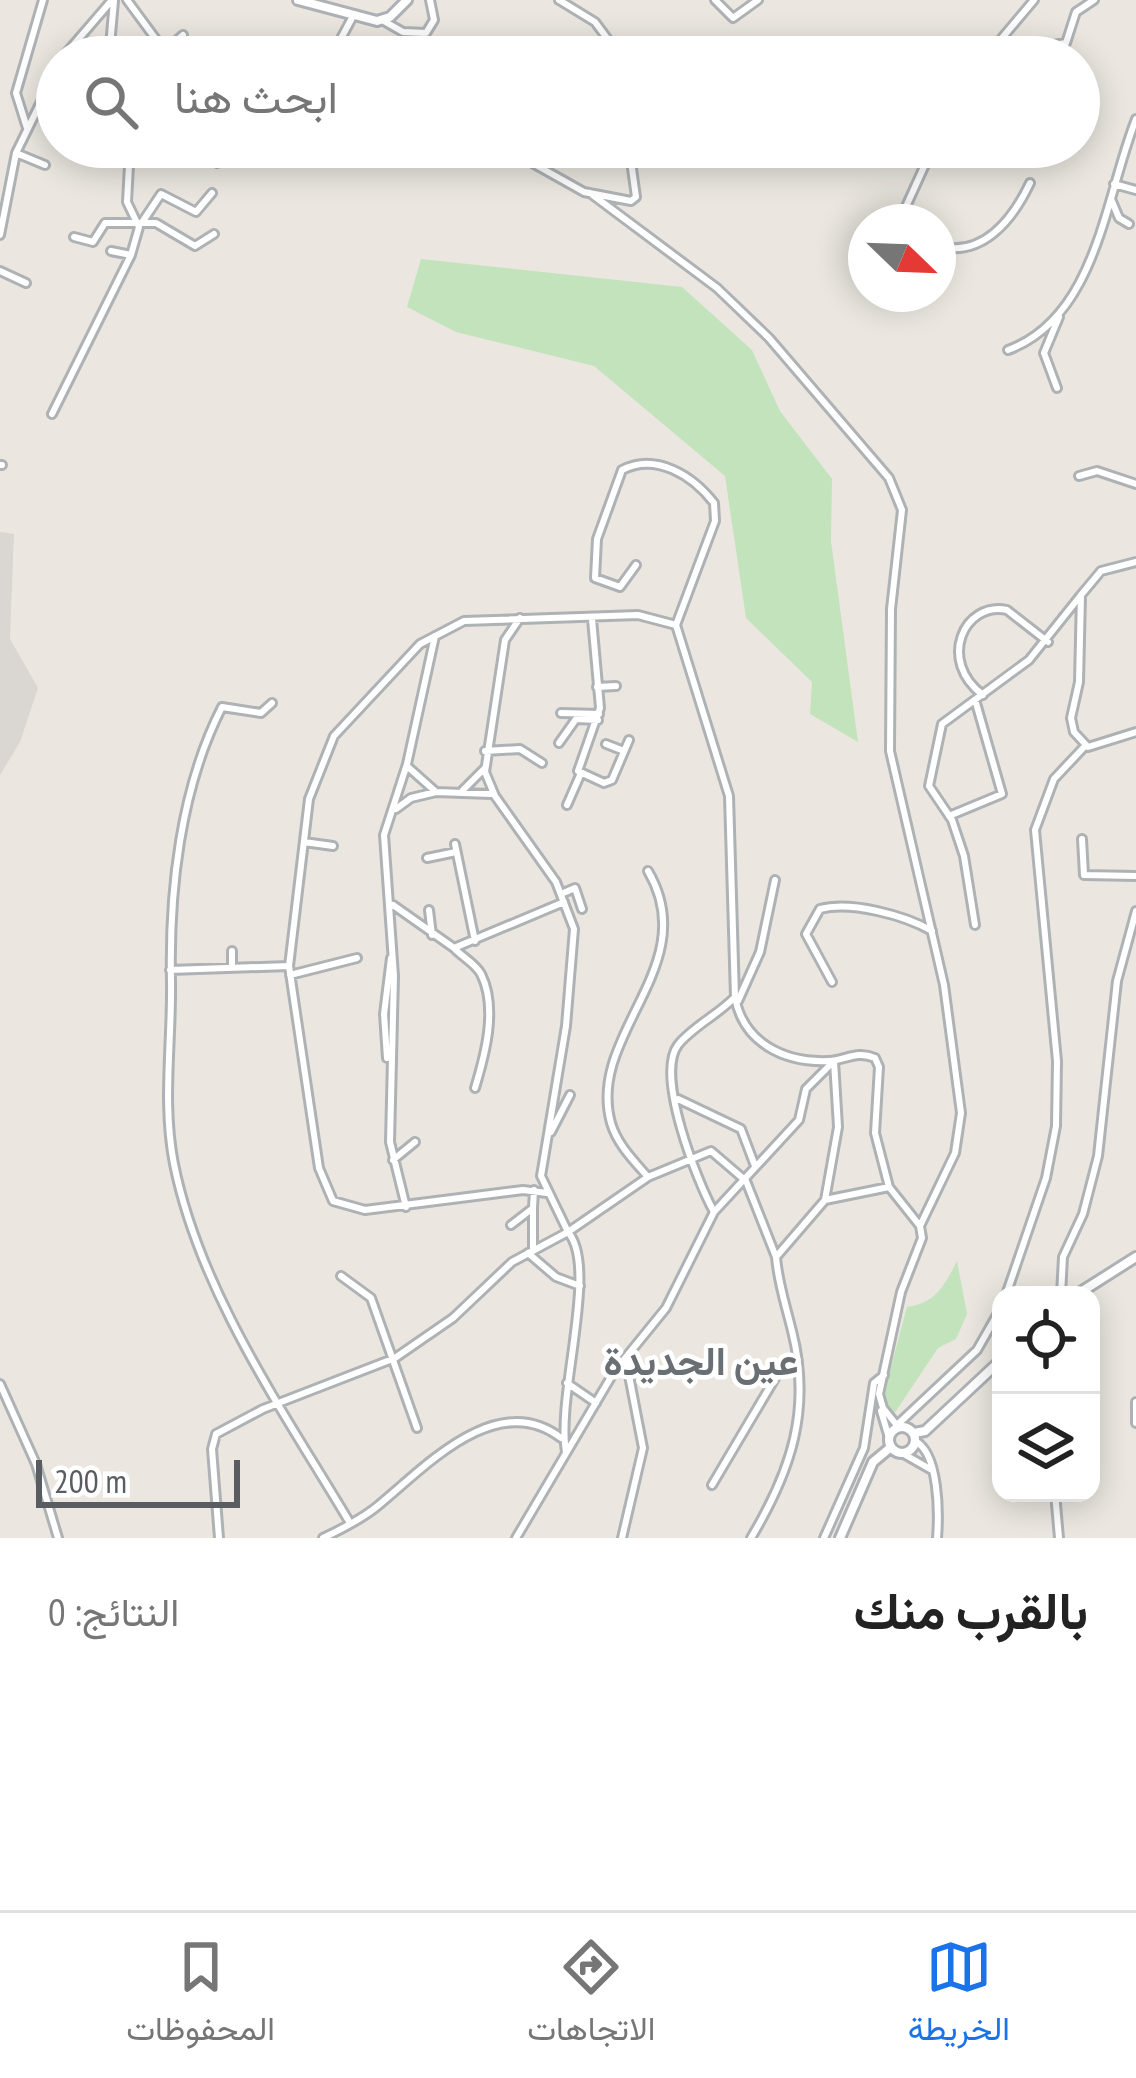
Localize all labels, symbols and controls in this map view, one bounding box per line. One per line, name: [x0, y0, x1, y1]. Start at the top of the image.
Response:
search box: [36, 36, 1100, 168]
text: ابحث هنا: [174, 67, 338, 125]
icon: search: [78, 69, 144, 135]
north arrow: [848, 204, 956, 312]
map controls: [992, 1286, 1100, 1502]
button: locate: [992, 1286, 1100, 1394]
district label: عين الجديدة: [604, 1335, 798, 1386]
button: layers: [992, 1394, 1100, 1502]
scale bar: [36, 1454, 240, 1507]
text: 200 m: [54, 1459, 127, 1502]
text: بالقرب منك: [854, 1577, 1088, 1643]
text: النتائج: 0: [48, 1586, 179, 1637]
tab: المحفوظات: [126, 1934, 275, 2058]
tab: الاتجاهات: [527, 1934, 655, 2058]
tab: الخريطة: [908, 1934, 1010, 2058]

